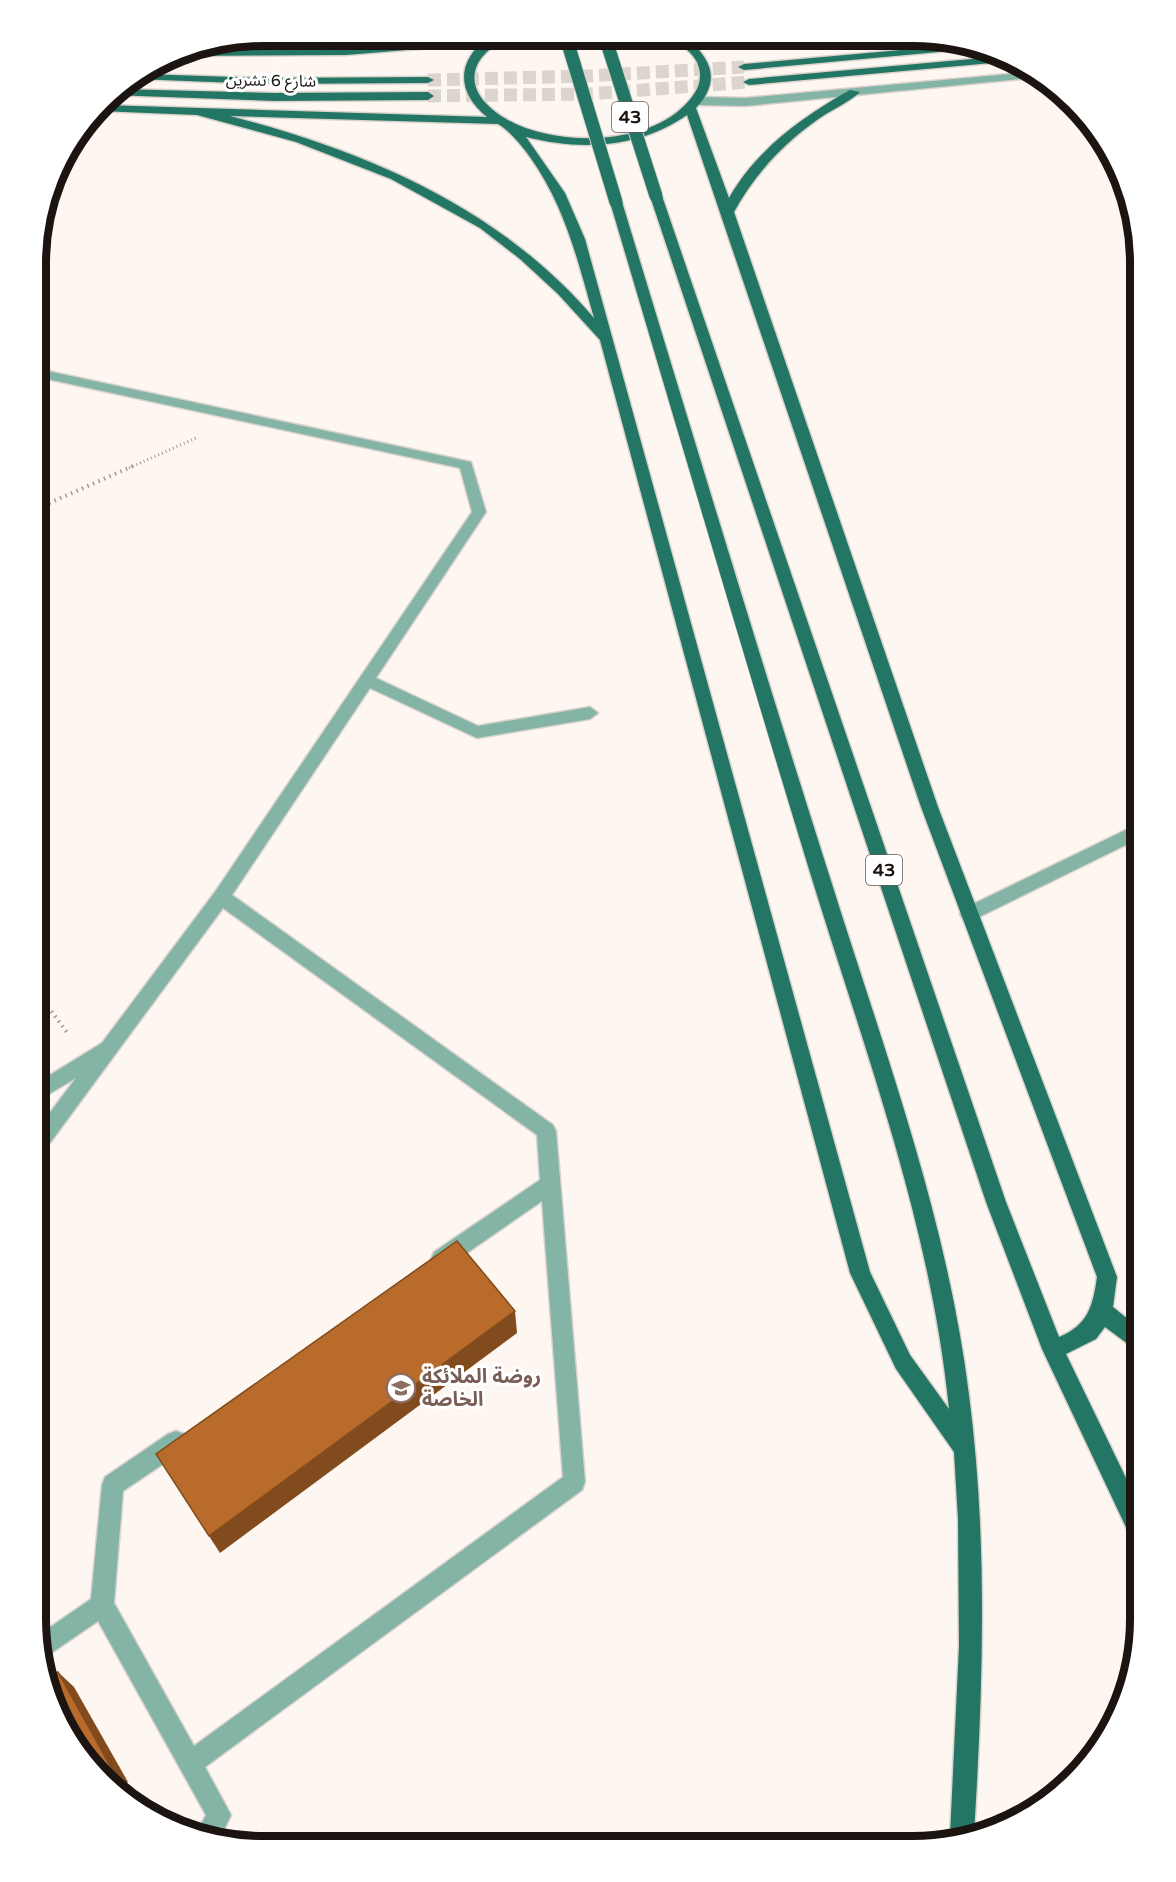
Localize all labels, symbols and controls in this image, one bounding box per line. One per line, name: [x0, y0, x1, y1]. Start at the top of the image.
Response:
street label: شارع 6 تشرين: [226, 70, 316, 94]
road number: 43: [612, 102, 648, 132]
road number: 43: [866, 855, 902, 885]
place label: روضة الملائكة الخاصة: [422, 1365, 541, 1412]
school or university icon: روضة الملائكة الخاصة: [385, 1372, 417, 1404]

